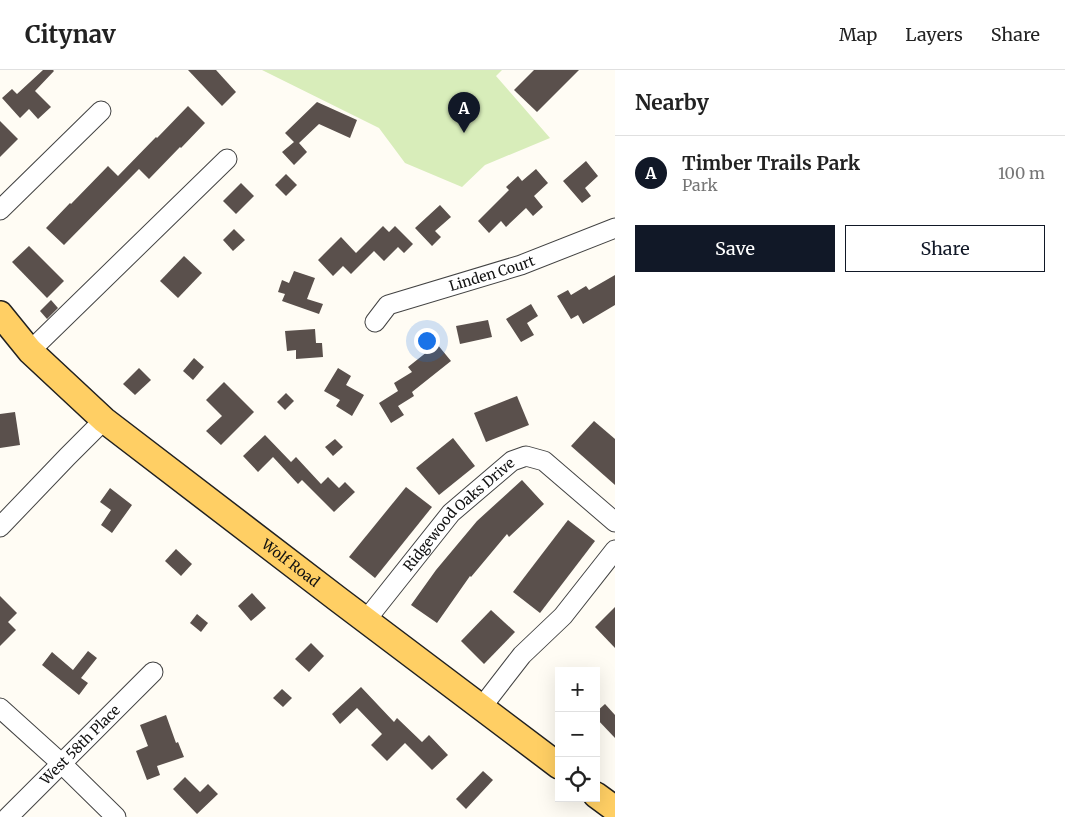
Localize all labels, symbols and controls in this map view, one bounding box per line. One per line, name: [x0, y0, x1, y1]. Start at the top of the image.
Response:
text: Citynav: [25, 19, 116, 50]
text: Map: [839, 23, 877, 46]
text: Layers: [905, 23, 963, 46]
text: Share: [991, 23, 1040, 46]
text: Nearby: [635, 89, 709, 116]
pin: A: [448, 92, 480, 133]
text: Timber Trails Park: [682, 151, 860, 175]
text: A: [645, 163, 657, 183]
text: 100 m: [998, 163, 1045, 183]
text: Park: [682, 175, 718, 195]
button: Save: [635, 225, 835, 272]
button: Share: [845, 225, 1045, 272]
street label: Linden Court: [447, 251, 538, 295]
your location: [414, 328, 440, 354]
street label: Ridgewood Oaks Drive: [399, 454, 518, 575]
street label: Wolf Road: [257, 534, 324, 591]
map controls: [555, 667, 600, 802]
button: +: [555, 667, 600, 712]
street label: West 58th Place: [36, 701, 124, 789]
button: −: [555, 712, 600, 757]
button: locate: [555, 757, 600, 802]

